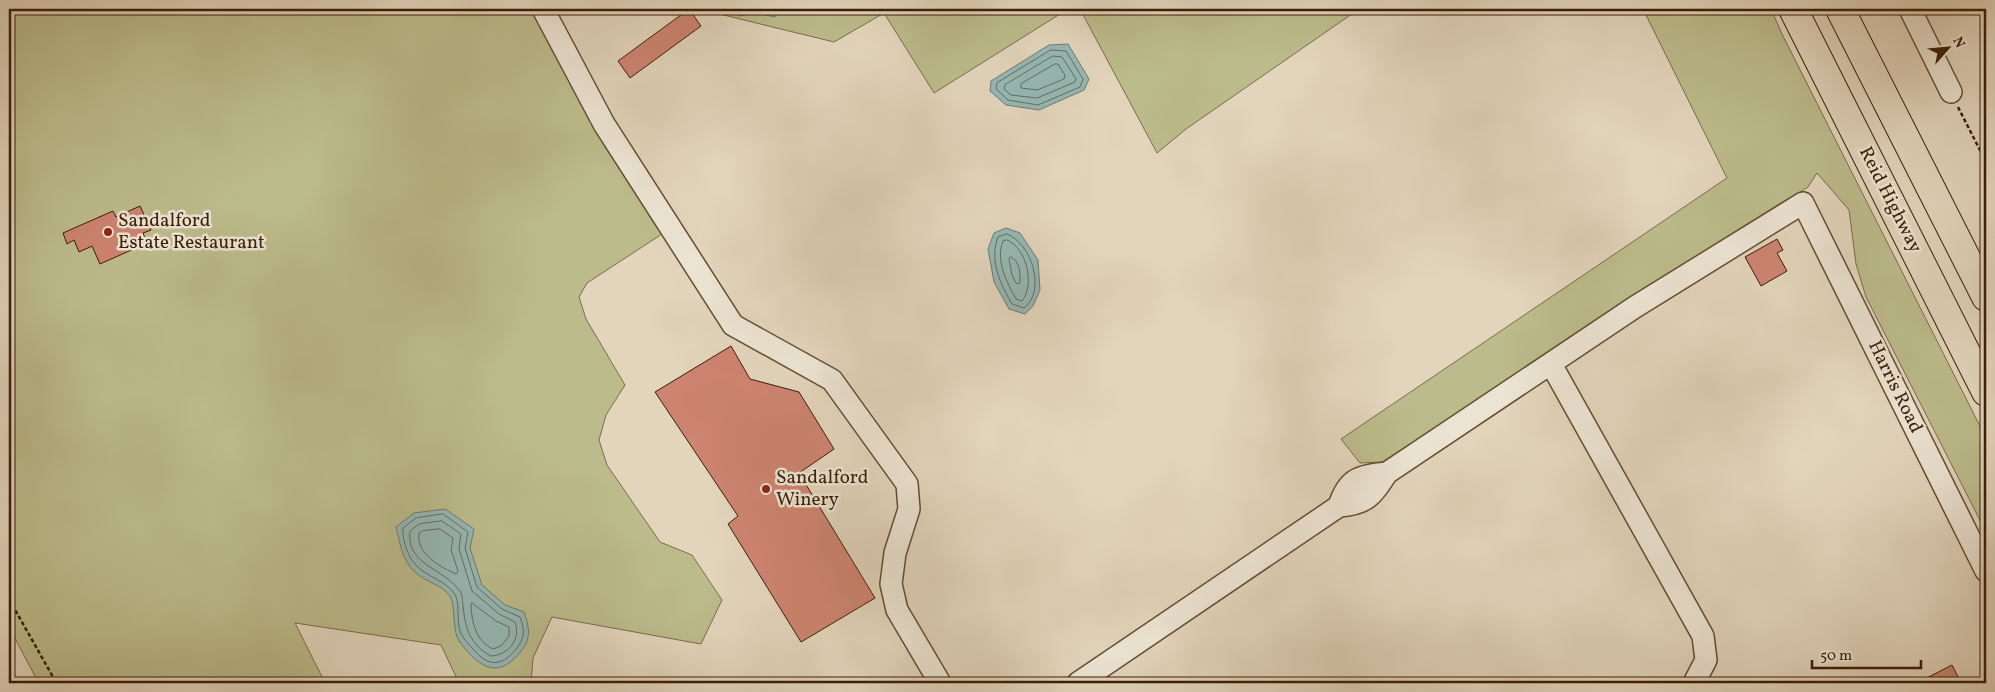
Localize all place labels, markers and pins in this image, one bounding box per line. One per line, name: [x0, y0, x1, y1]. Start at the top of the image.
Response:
place label: Sandalford Estate Restaurant: [118, 208, 265, 256]
marker: Sandalford Estate Restaurant: [102, 226, 114, 238]
place label: Sandalford Winery: [776, 465, 868, 513]
marker: Sandalford Winery: [760, 483, 772, 495]

